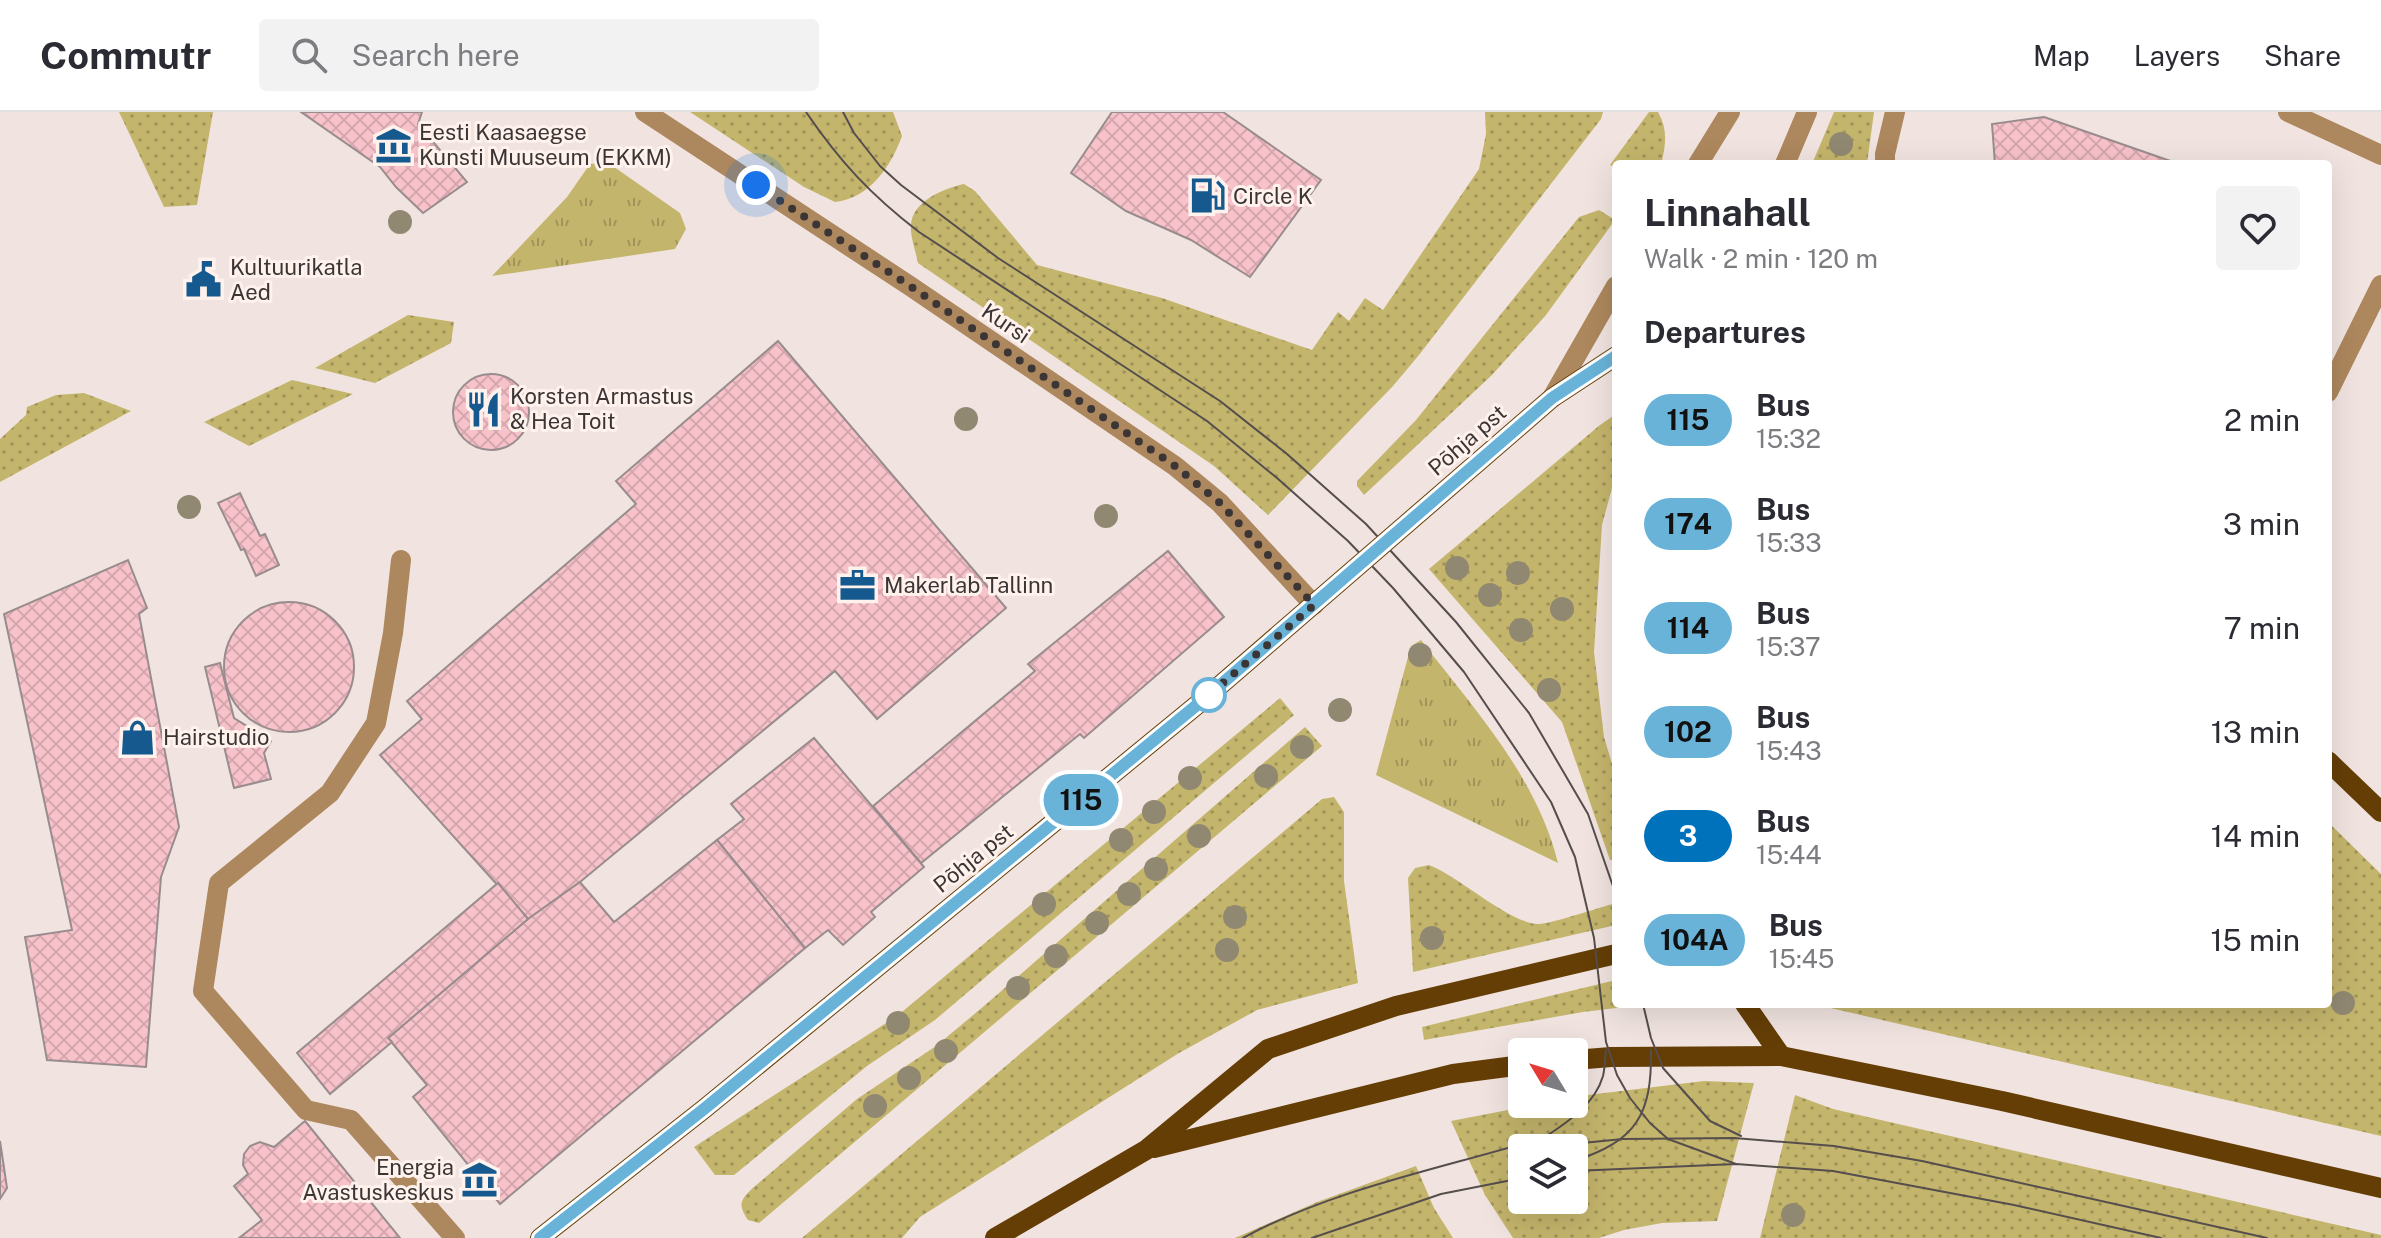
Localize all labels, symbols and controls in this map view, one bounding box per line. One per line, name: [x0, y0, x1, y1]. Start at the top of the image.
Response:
search box: [259, 19, 819, 91]
text: Commutr: [40, 33, 211, 78]
icon: search: [287, 33, 331, 77]
text: Search here: [351, 37, 520, 73]
text: Map: [2033, 39, 2090, 72]
text: Layers: [2134, 39, 2220, 72]
text: Share: [2264, 39, 2341, 72]
place label: Eesti Kaasaegse Kunsti Muuseum (EKKM): [419, 119, 672, 170]
museum icon: Eesti Kaasaegse Kunsti Muuseum (EKKM): [374, 126, 412, 164]
your location: [736, 165, 776, 205]
fuel station icon: Circle K: [1188, 177, 1226, 215]
place label: Circle K: [1233, 183, 1313, 209]
button: heart: [2216, 186, 2300, 270]
text: Linnahall: [1644, 190, 1811, 235]
text: Walk · 2 min · 120 m: [1644, 243, 1878, 274]
place label: Kultuurikatla Aed: [230, 254, 362, 305]
public building icon: Kultuurikatla Aed: [185, 261, 223, 299]
street label: Kursi: [977, 298, 1035, 348]
text: Departures: [1644, 314, 1806, 350]
place label: Korsten Armastus & Hea Toit: [510, 383, 694, 434]
text: Bus: [1756, 387, 1810, 423]
restaurant icon: Korsten Armastus & Hea Toit: [465, 390, 503, 428]
street label: Põhja pst: [1423, 399, 1511, 481]
text: 2 min: [2224, 402, 2300, 438]
text: 115: [1667, 403, 1709, 436]
text: 15:32: [1756, 423, 1821, 454]
text: Bus: [1756, 491, 1810, 527]
text: 3 min: [2223, 506, 2300, 542]
text: 174: [1664, 507, 1712, 540]
text: 15:33: [1756, 527, 1822, 558]
office icon: Makerlab Tallinn: [839, 566, 877, 604]
place label: Makerlab Tallinn: [884, 572, 1053, 598]
text: Bus: [1756, 595, 1810, 631]
text: 7 min: [2224, 610, 2300, 646]
text: 114: [1667, 611, 1709, 644]
text: 15:37: [1756, 631, 1821, 662]
unlabelled marker: [1192, 678, 1226, 712]
text: Bus: [1756, 699, 1810, 735]
text: 13 min: [2211, 714, 2300, 750]
text: 102: [1664, 715, 1712, 748]
shop icon: Hairstudio: [118, 718, 156, 756]
place label: Hairstudio: [163, 724, 269, 750]
text: 15:43: [1756, 735, 1822, 766]
line badge: 115: [1035, 774, 1127, 826]
text: 115: [1060, 783, 1102, 816]
text: Bus: [1756, 803, 1810, 839]
street label: Põhja pst: [928, 818, 1018, 898]
text: 14 min: [2211, 818, 2300, 854]
text: 3: [1679, 819, 1697, 852]
text: 15:44: [1756, 839, 1822, 870]
text: Bus: [1769, 907, 1823, 943]
text: 15 min: [2210, 922, 2300, 958]
text: 104A: [1660, 923, 1729, 956]
text: 15:45: [1769, 943, 1834, 974]
north arrow: [1508, 1038, 1588, 1118]
map controls: [1508, 1038, 1588, 1214]
button: layers: [1508, 1134, 1588, 1214]
place label: Energia Avastuskeskus: [302, 1154, 454, 1205]
museum icon: Energia Avastuskeskus: [461, 1161, 499, 1199]

